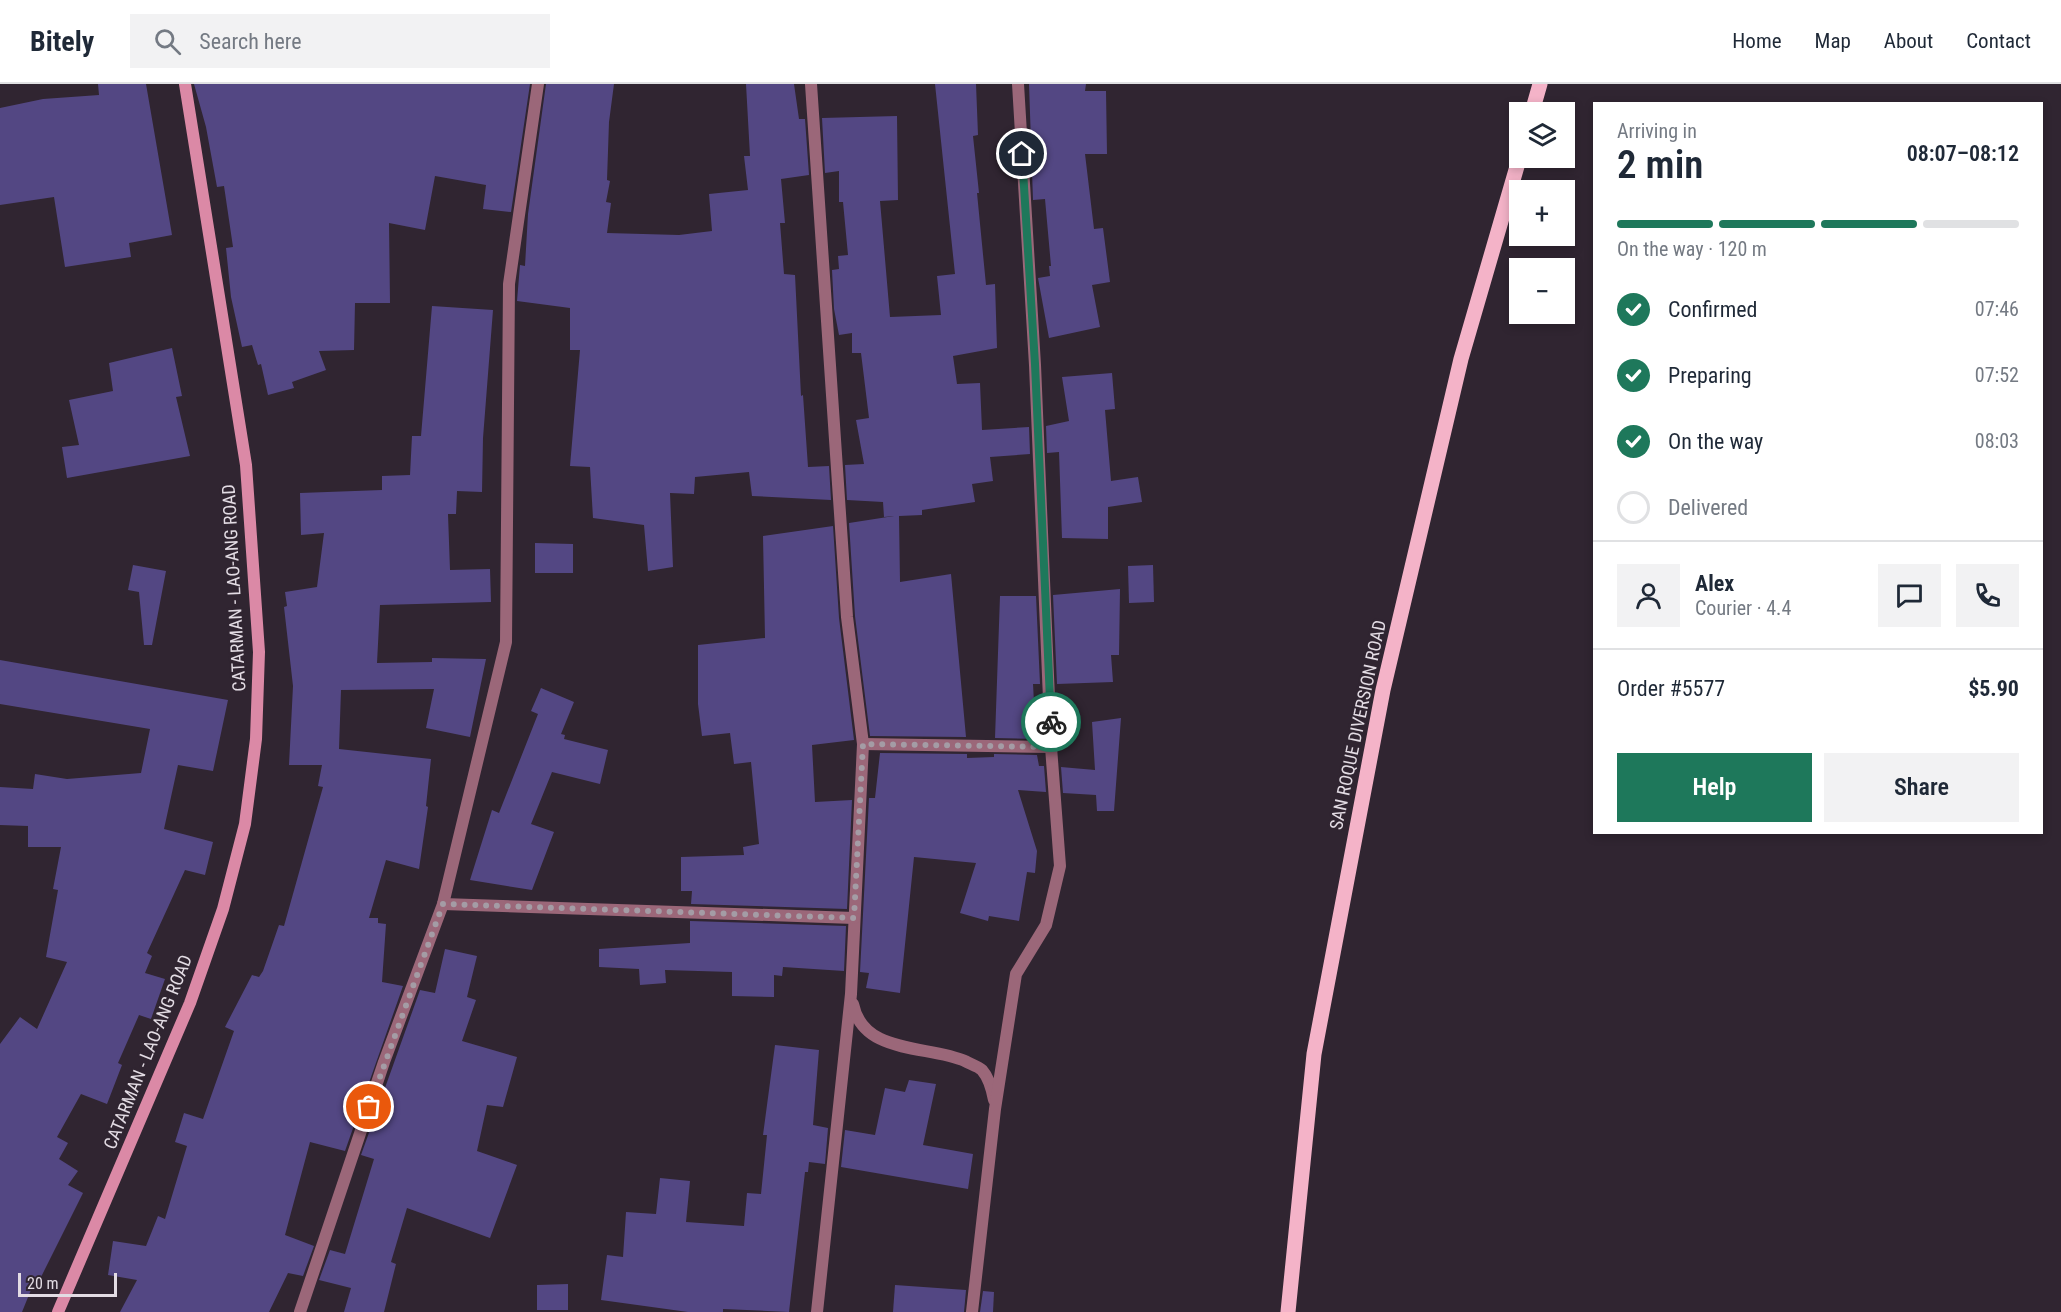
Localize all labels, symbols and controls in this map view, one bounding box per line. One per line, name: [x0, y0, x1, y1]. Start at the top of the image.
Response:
search box: [130, 14, 550, 68]
text: Bitely: [30, 25, 94, 58]
icon: search: [151, 25, 184, 58]
text: Search here: [199, 29, 302, 54]
text: Home: [1732, 29, 1782, 53]
text: Map: [1815, 29, 1851, 53]
text: About: [1884, 29, 1933, 53]
text: Contact: [1966, 29, 2031, 53]
map controls: [1509, 102, 1575, 324]
button: layers: [1509, 102, 1575, 168]
text: Arriving in: [1617, 119, 1697, 143]
pin: [996, 128, 1047, 179]
icon: home: [1005, 137, 1038, 170]
text: 08:07–08:12: [1907, 141, 2019, 166]
text: 2 min: [1617, 142, 1703, 188]
button: +: [1509, 180, 1575, 246]
text: On the way · 120 m: [1617, 237, 1767, 261]
button: −: [1509, 258, 1575, 324]
icon: check: [1617, 293, 1650, 326]
text: Confirmed: [1668, 297, 1757, 322]
text: 07:46: [1975, 297, 2019, 321]
icon: check: [1617, 359, 1650, 392]
text: Preparing: [1668, 363, 1752, 388]
text: 07:52: [1975, 363, 2019, 387]
icon: check: [1617, 425, 1650, 458]
text: On the way: [1668, 429, 1763, 454]
text: 08:03: [1975, 429, 2019, 453]
street label: CATARMAN - LAO-ANG ROAD: [218, 484, 249, 692]
text: Delivered: [1668, 495, 1748, 520]
button: person: [1617, 564, 1680, 627]
button: chat: [1878, 564, 1941, 627]
button: phone: [1956, 564, 2019, 627]
text: Alex: [1695, 571, 1734, 596]
text: Courier · 4.4: [1695, 596, 1791, 620]
street label: SAN ROQUE DIVERSION ROAD: [1325, 618, 1390, 832]
text: Order #5577: [1617, 676, 1725, 701]
text: $5.90: [1968, 676, 2019, 701]
courier: [1021, 692, 1081, 752]
icon: bike: [1035, 706, 1068, 739]
button: Help: [1617, 753, 1812, 822]
button: Share: [1824, 753, 2019, 822]
street label: CATARMAN - LAO-ANG ROAD: [99, 952, 196, 1152]
pin: [343, 1081, 394, 1132]
icon: bag: [352, 1090, 385, 1123]
scale bar: [18, 1270, 117, 1298]
text: 20 m: [27, 1274, 59, 1293]

